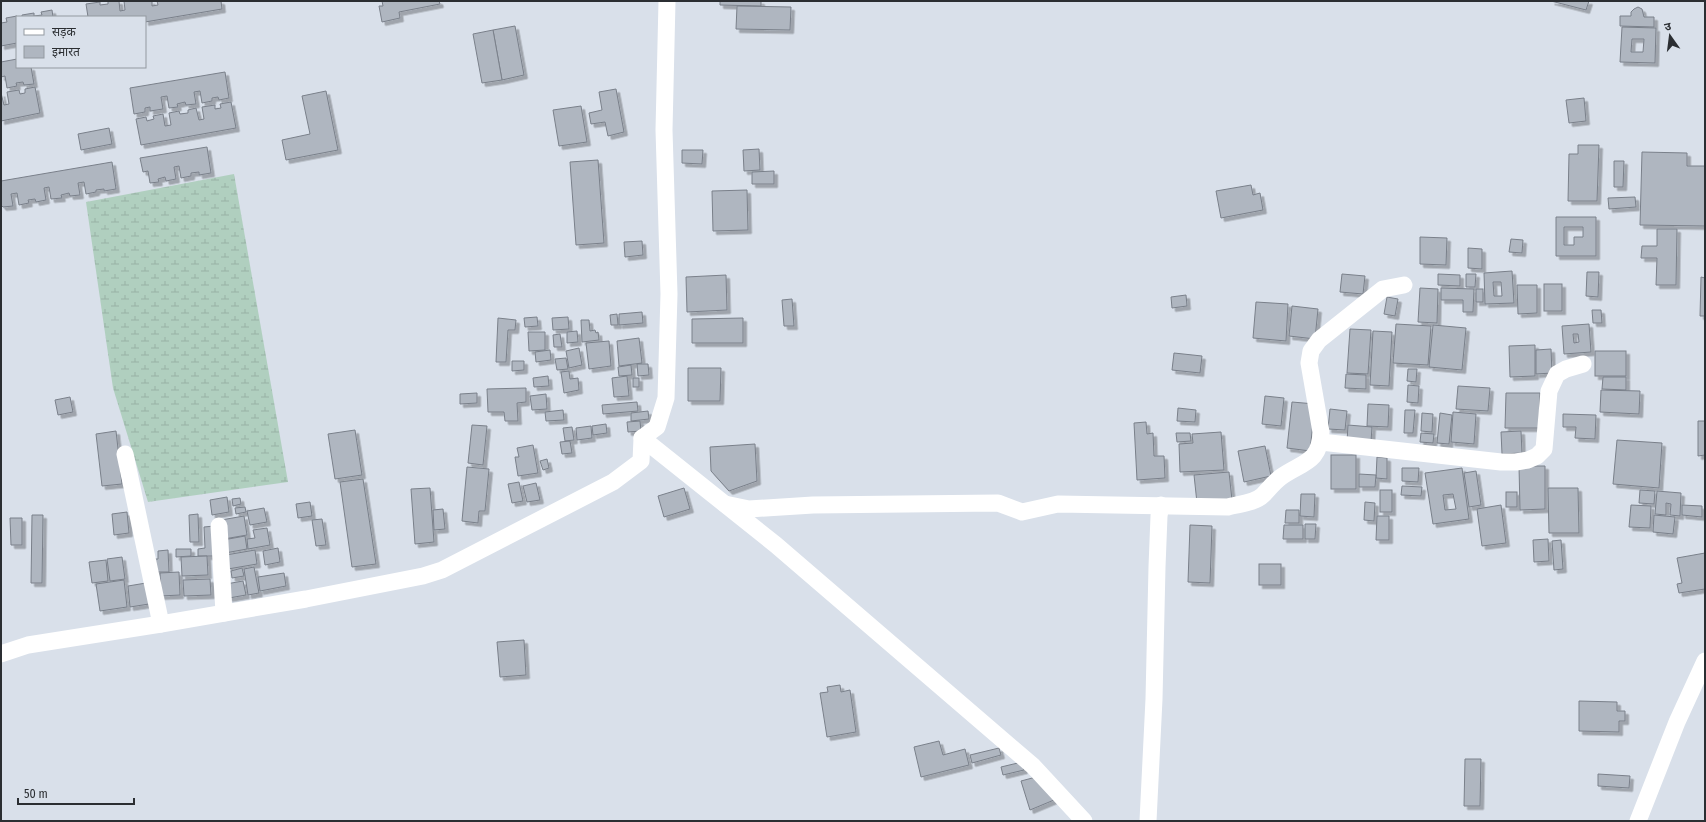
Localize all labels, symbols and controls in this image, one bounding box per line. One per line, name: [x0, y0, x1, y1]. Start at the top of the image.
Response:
legend: [16, 16, 146, 68]
north arrow: [1650, 16, 1690, 56]
text: उ: [1663, 20, 1673, 34]
text: सड़क: [52, 25, 77, 39]
text: इमारत: [52, 45, 81, 59]
scale bar: [18, 780, 134, 806]
text: 50 m: [24, 787, 48, 801]

